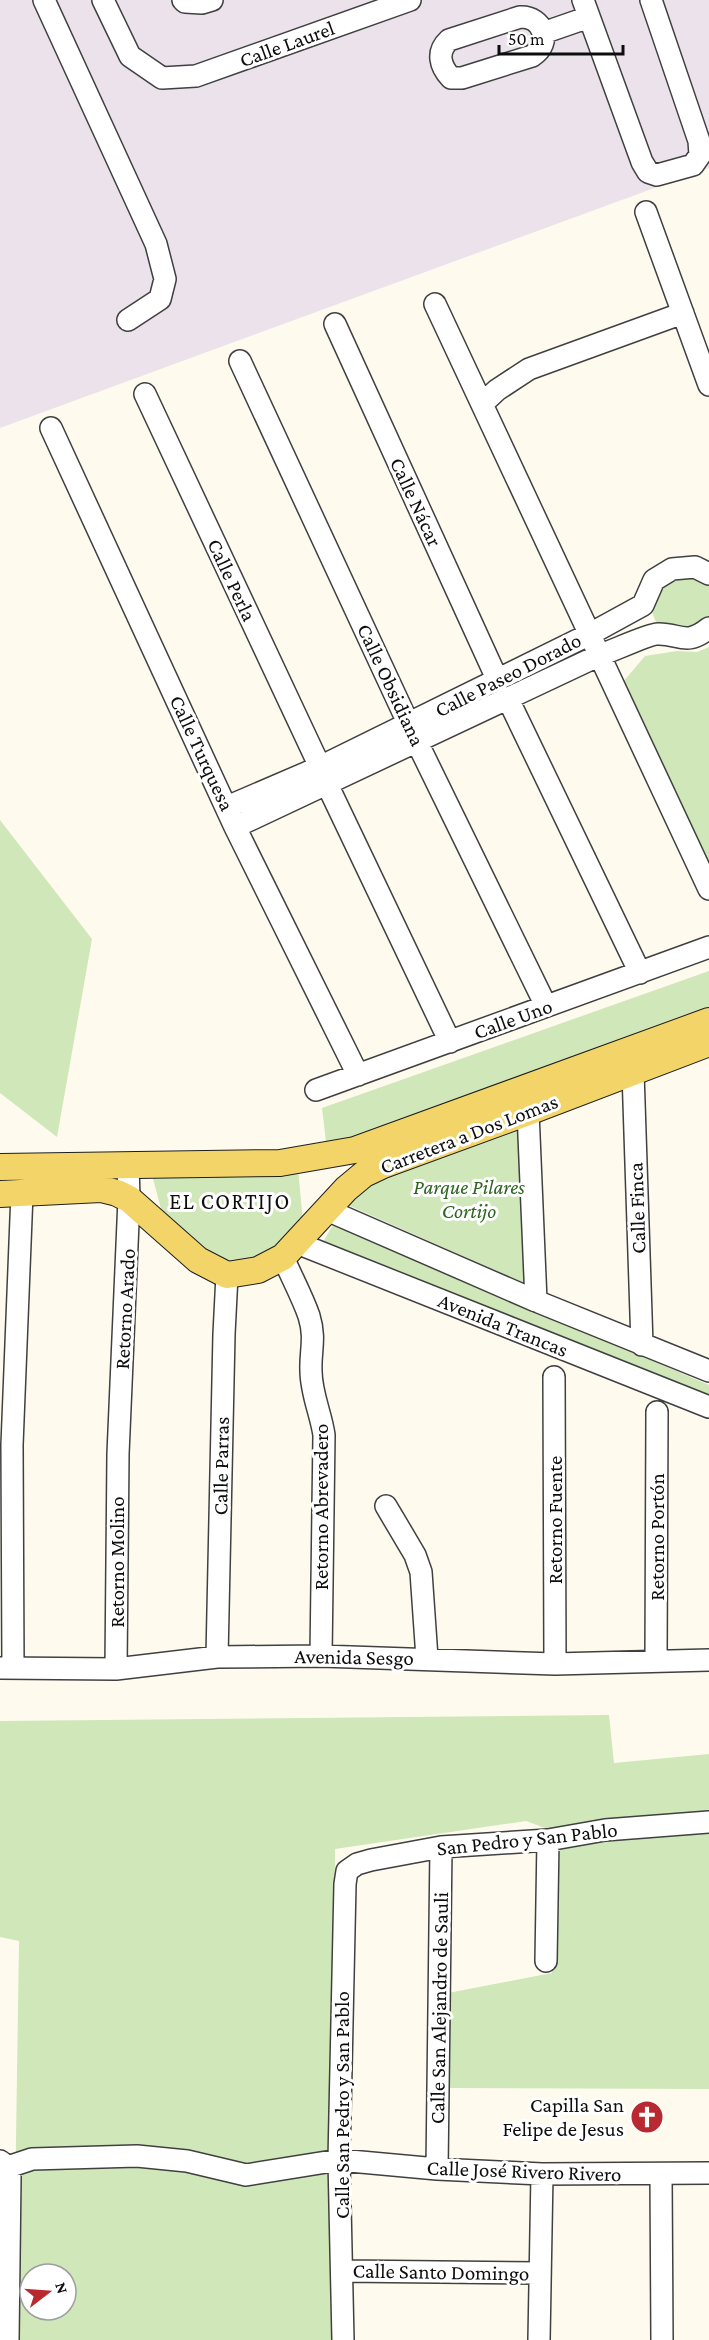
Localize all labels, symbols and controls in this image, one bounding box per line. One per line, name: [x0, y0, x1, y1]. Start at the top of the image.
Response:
street label: Calle Laurel: [236, 16, 338, 72]
scale bar: [499, 18, 624, 56]
text: 50 m: [508, 29, 545, 49]
street label: Calle Nácar: [385, 454, 447, 551]
street label: Calle Perla: [203, 535, 262, 625]
street label: Calle Obsidiana: [352, 620, 430, 750]
street label: Calle Paseo Dorado: [431, 628, 585, 722]
street label: Calle Turquesa: [165, 691, 239, 815]
street label: Calle Uno: [471, 994, 555, 1044]
street label: Carretera a Dos Lomas: [377, 1089, 561, 1179]
street label: Calle Finca: [623, 1162, 651, 1254]
park label: Parque Pilares Cortijo: [413, 1175, 525, 1223]
district label: EL CORTIJO: [169, 1189, 291, 1214]
street label: Retorno Arado: [110, 1248, 140, 1370]
street label: Avenida Trancas: [435, 1288, 571, 1362]
street label: Calle Parras: [208, 1416, 234, 1516]
street label: Retorno Abrevadero: [309, 1424, 333, 1590]
street label: Retorno Fuente: [543, 1456, 567, 1584]
street label: Retorno Portón: [645, 1473, 669, 1601]
street label: Retorno Molino: [105, 1496, 129, 1628]
street label: Avenida Sesgo: [294, 1644, 414, 1670]
street label: San Pedro y San Pablo: [435, 1818, 619, 1860]
street label: Calle San Alejandro de Sauli: [425, 1891, 453, 2124]
street label: Calle San Pedro y San Pablo: [330, 1991, 354, 2219]
place label: Capilla San Felipe de Jesus: [502, 2093, 624, 2141]
church icon: Capilla San Felipe de Jesus: [629, 2099, 665, 2135]
street label: Calle José Rivero Rivero: [426, 2156, 622, 2186]
street label: Calle Santo Domingo: [352, 2258, 530, 2286]
north arrow: [18, 2262, 78, 2322]
text: N: [52, 2280, 72, 2296]

